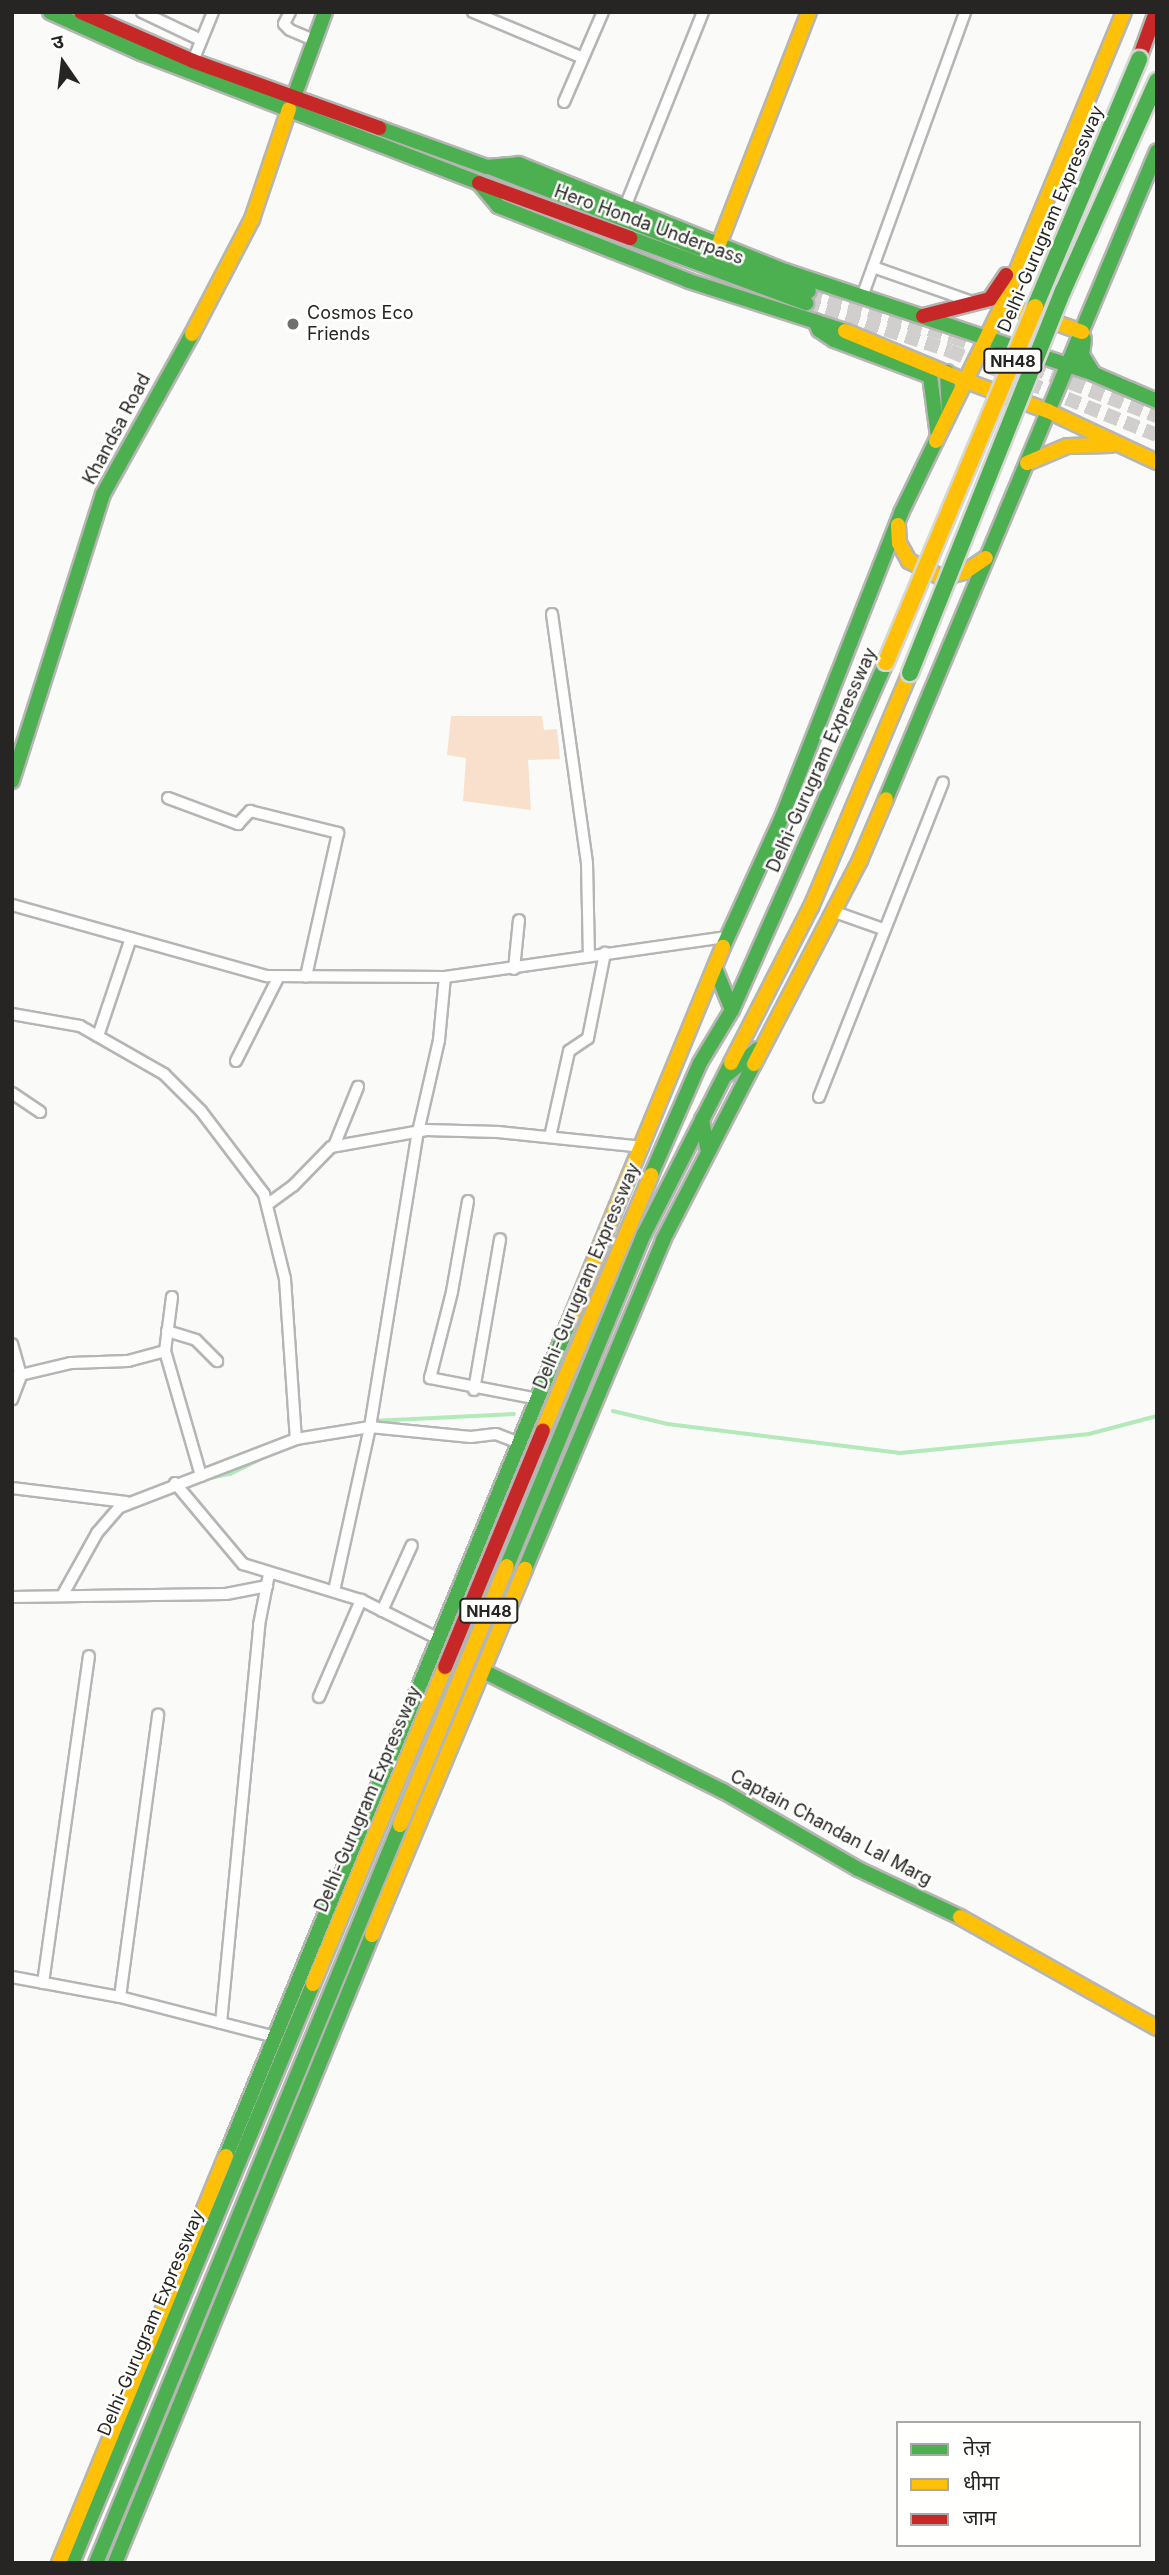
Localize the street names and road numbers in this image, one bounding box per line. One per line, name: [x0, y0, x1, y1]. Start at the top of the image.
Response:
street label: Delhi-Gurugram Expressway: [993, 103, 1109, 335]
street label: Hero Honda Underpass: [551, 181, 747, 269]
road number: NH48: [983, 348, 1043, 374]
street label: Khandsa Road: [79, 370, 155, 488]
street label: Delhi-Gurugram Expressway: [763, 644, 881, 876]
street label: Delhi-Gurugram Expressway: [529, 1160, 645, 1392]
road number: NH48: [459, 1598, 519, 1624]
street label: Delhi-Gurugram Expressway: [310, 1683, 426, 1915]
street label: Captain Chandan Lal Marg: [726, 1766, 936, 1890]
street label: Delhi-Gurugram Expressway: [93, 2207, 209, 2439]

